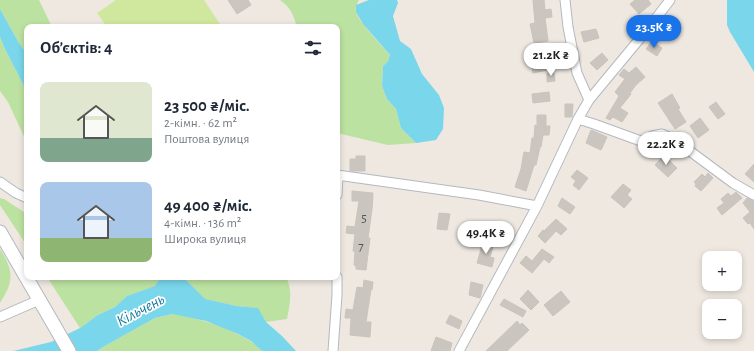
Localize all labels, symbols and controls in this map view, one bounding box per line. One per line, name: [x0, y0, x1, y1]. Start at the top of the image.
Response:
pin: 23.5K ₴: [617, 15, 691, 49]
text: 23.5K ₴: [635, 21, 673, 34]
icon: filters: [302, 37, 324, 59]
text: Об’єктів: 4: [40, 39, 113, 56]
pin: 21.2K ₴: [514, 43, 588, 77]
text: 21.2K ₴: [533, 49, 569, 62]
text: 23 500 ₴/міс.: [164, 97, 250, 114]
icon: home: [72, 98, 120, 146]
text: 2-кімн. · 62 m²: [164, 117, 237, 130]
pin: 22.2K ₴: [629, 132, 703, 166]
text: Поштова вулиця: [164, 133, 249, 146]
text: 22.2K ₴: [647, 138, 685, 151]
text: 49 400 ₴/міс.: [164, 197, 252, 214]
icon: home: [72, 198, 120, 246]
house number: 5: [361, 212, 367, 225]
text: 4-кімн. · 136 m²: [164, 217, 241, 230]
pin: 49.4K ₴: [449, 221, 523, 255]
text: 49.4K ₴: [466, 227, 506, 240]
text: Широка вулиця: [164, 233, 246, 246]
house number: 7: [358, 240, 364, 253]
map controls: [702, 251, 742, 339]
button: +: [702, 251, 742, 291]
water label: Кільчень: [114, 291, 167, 329]
button: −: [702, 299, 742, 339]

